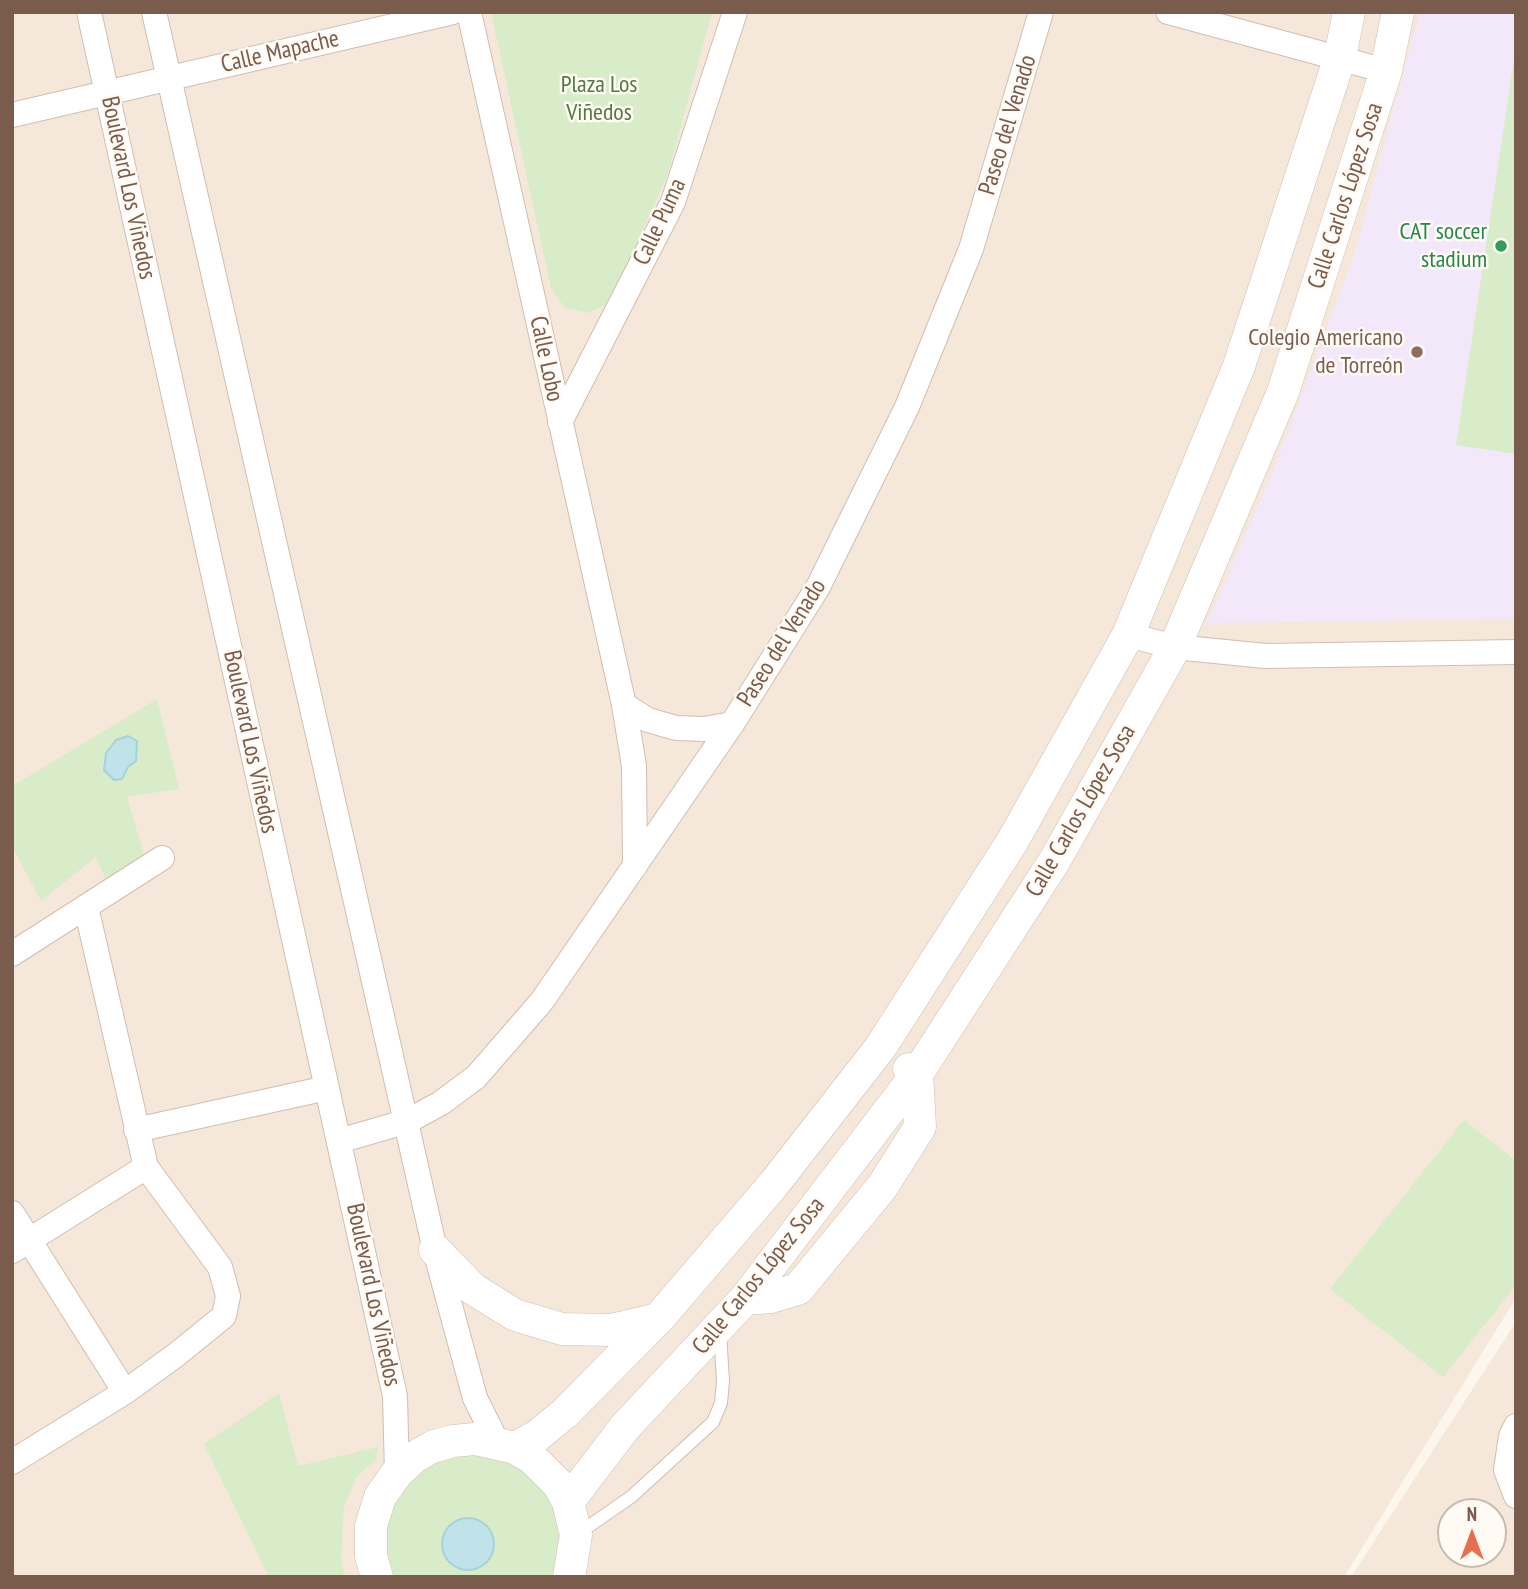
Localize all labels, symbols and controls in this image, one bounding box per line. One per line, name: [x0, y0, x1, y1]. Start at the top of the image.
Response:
street label: Calle Mapache: [218, 24, 342, 80]
street label: Paseo del Venado: [973, 52, 1043, 198]
park label: Plaza Los Viñedos: [561, 71, 637, 127]
street label: Boulevard Los Viñedos: [95, 94, 161, 282]
street label: Calle Carlos López Sosa: [1302, 99, 1390, 293]
street label: Calle Puma: [627, 174, 693, 270]
place label: CAT soccer stadium: [1400, 218, 1487, 274]
marker: CAT soccer stadium: [1493, 238, 1509, 254]
street label: Calle Lobo: [523, 314, 569, 404]
place label: Colegio Americano de Torreón: [1248, 324, 1403, 380]
marker: Colegio Americano de Torreón: [1409, 344, 1425, 360]
street label: Paseo del Venado: [731, 574, 833, 712]
street label: Boulevard Los Viñedos: [217, 648, 283, 836]
street label: Calle Carlos López Sosa: [1020, 720, 1142, 902]
street label: Calle Carlos López Sosa: [687, 1192, 831, 1360]
street label: Boulevard Los Viñedos: [340, 1201, 406, 1389]
north arrow: [1437, 1498, 1507, 1568]
text: N: [1467, 1502, 1477, 1526]

